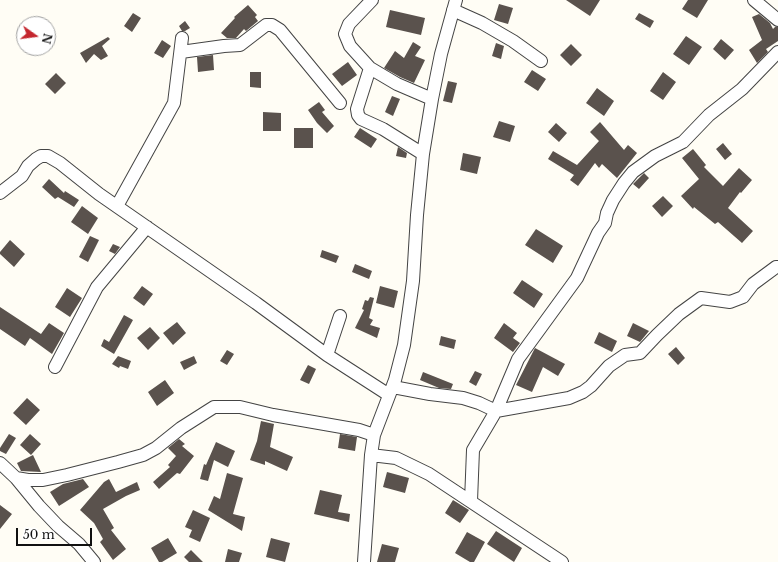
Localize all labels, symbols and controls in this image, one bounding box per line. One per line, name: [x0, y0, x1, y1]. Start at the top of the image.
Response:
north arrow: [16, 16, 56, 56]
text: N: [39, 32, 55, 45]
scale bar: [18, 520, 94, 546]
text: 50 m: [23, 527, 55, 542]

